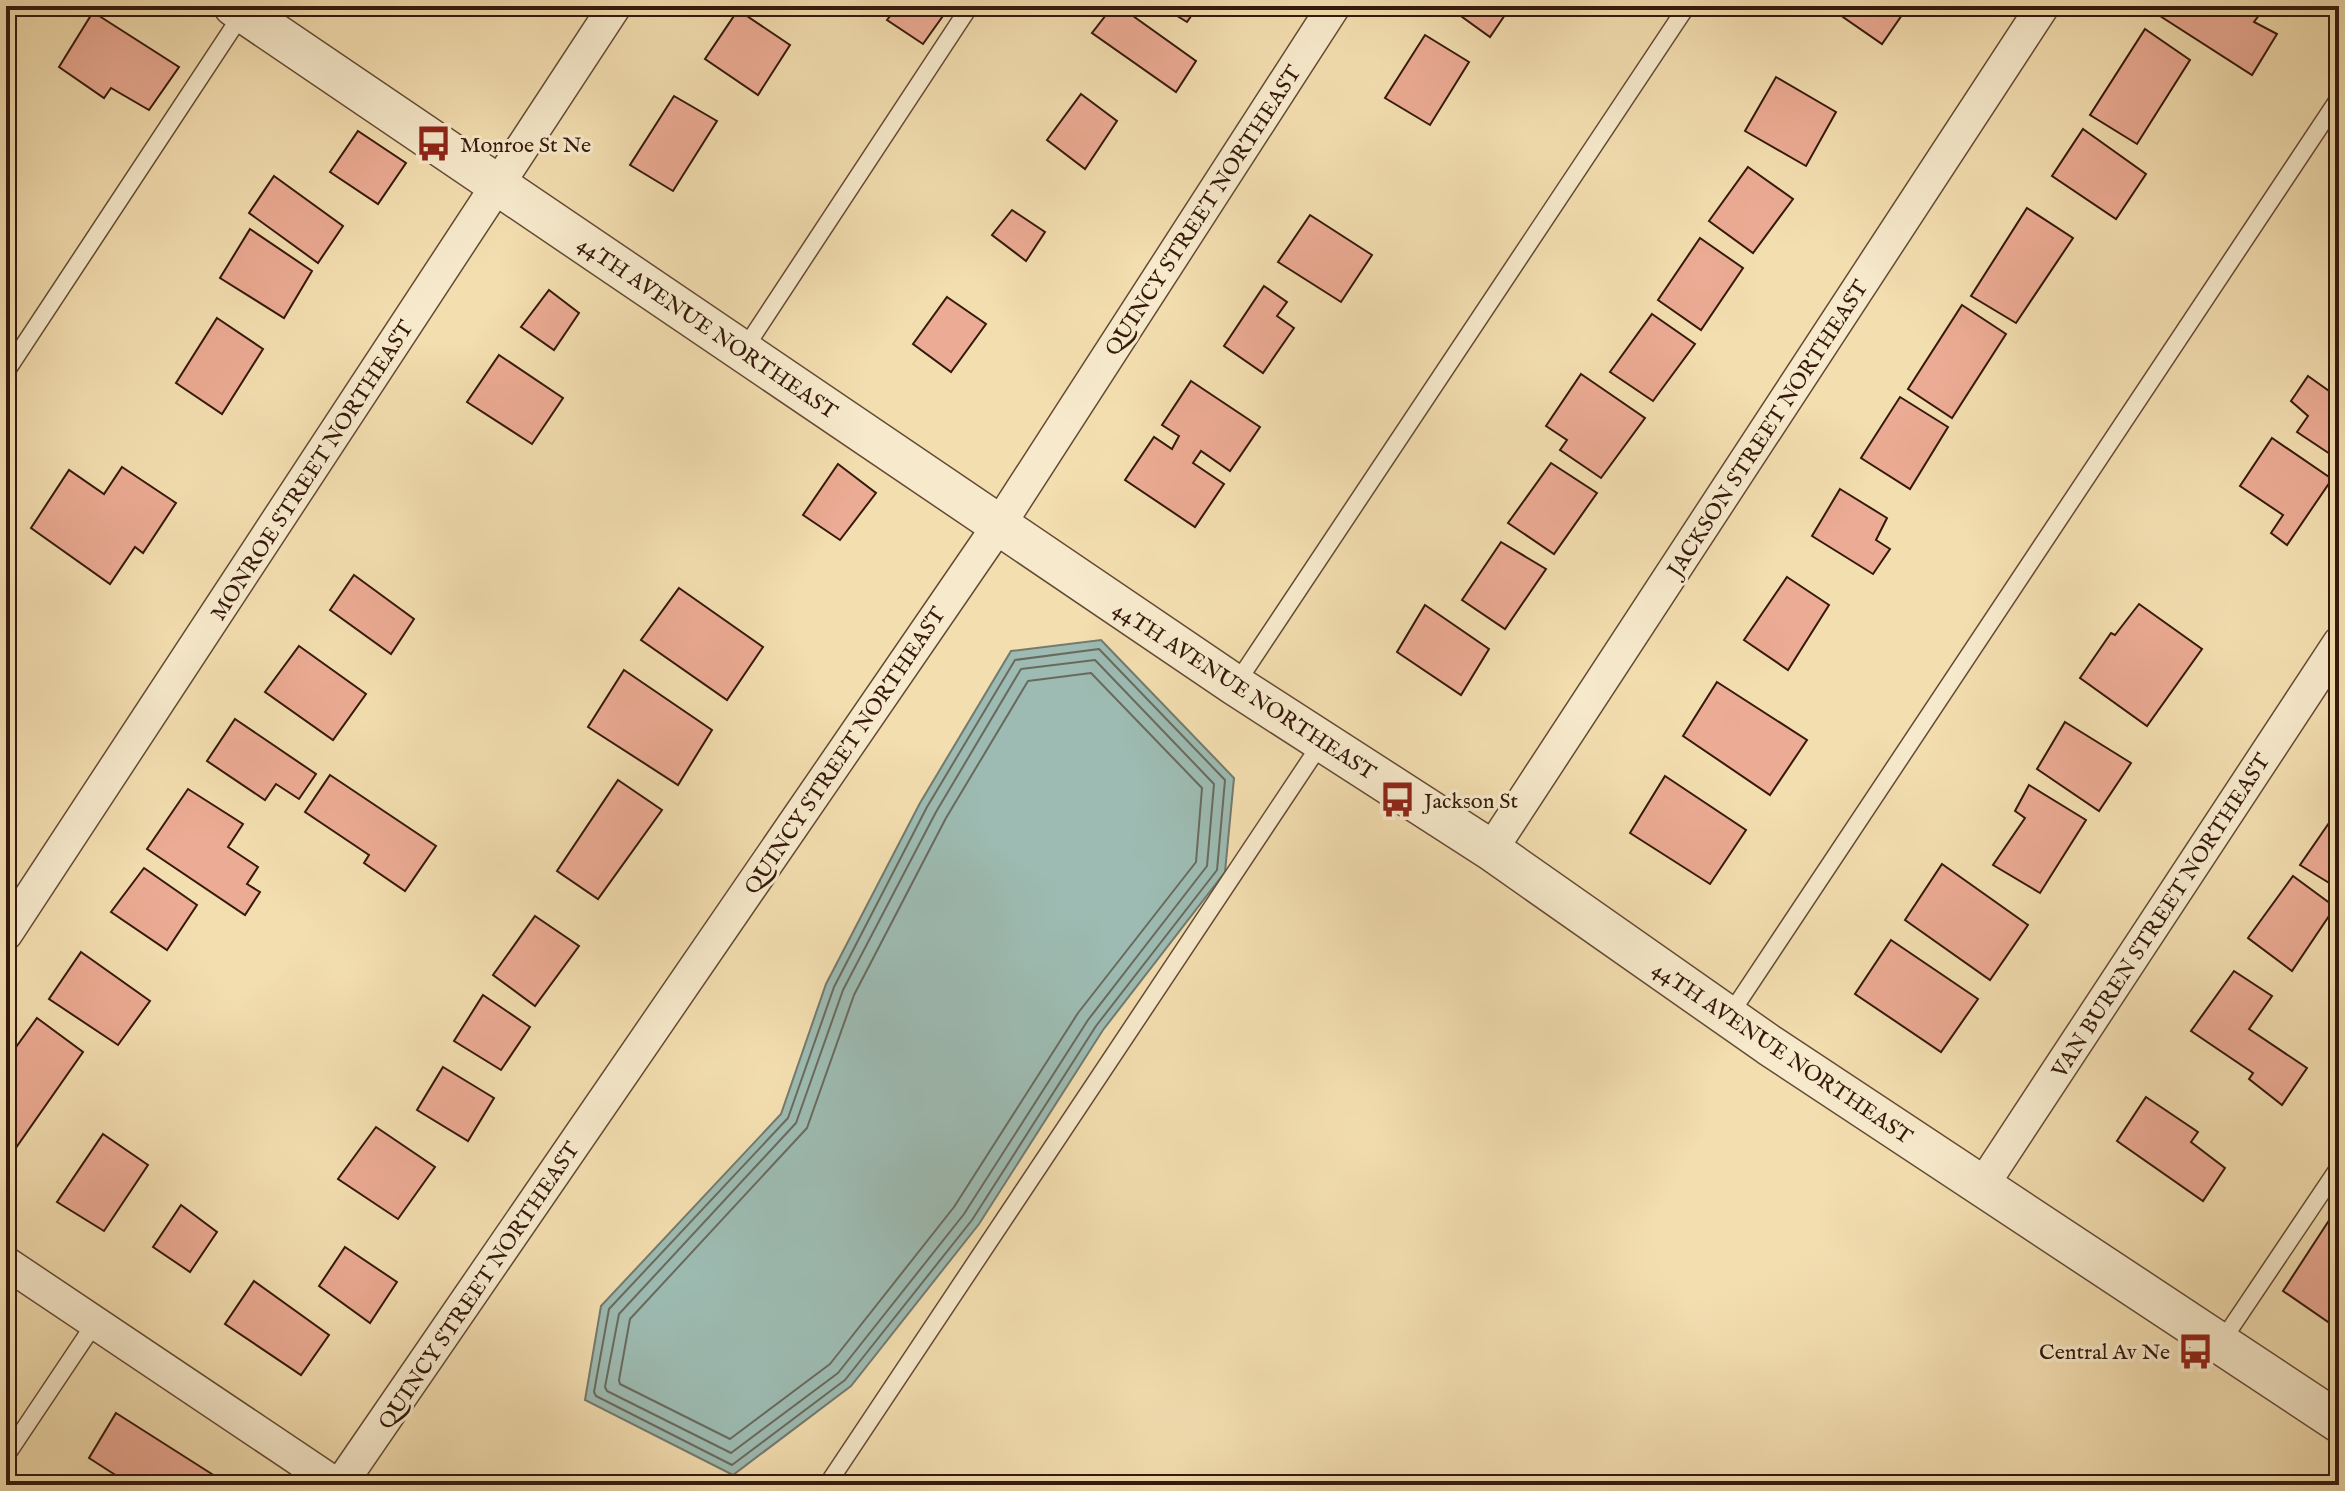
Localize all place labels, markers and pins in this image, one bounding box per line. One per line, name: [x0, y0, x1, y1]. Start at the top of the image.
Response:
bus stop icon: Monroe St Ne: [415, 125, 453, 163]
place label: Monroe St Ne: [460, 132, 591, 160]
bus stop icon: Jackson St: [1379, 781, 1417, 819]
place label: Jackson St: [1421, 788, 1518, 816]
bus stop icon: Central Av Ne: [2177, 1332, 2215, 1370]
place label: Central Av Ne: [2039, 1339, 2170, 1367]

